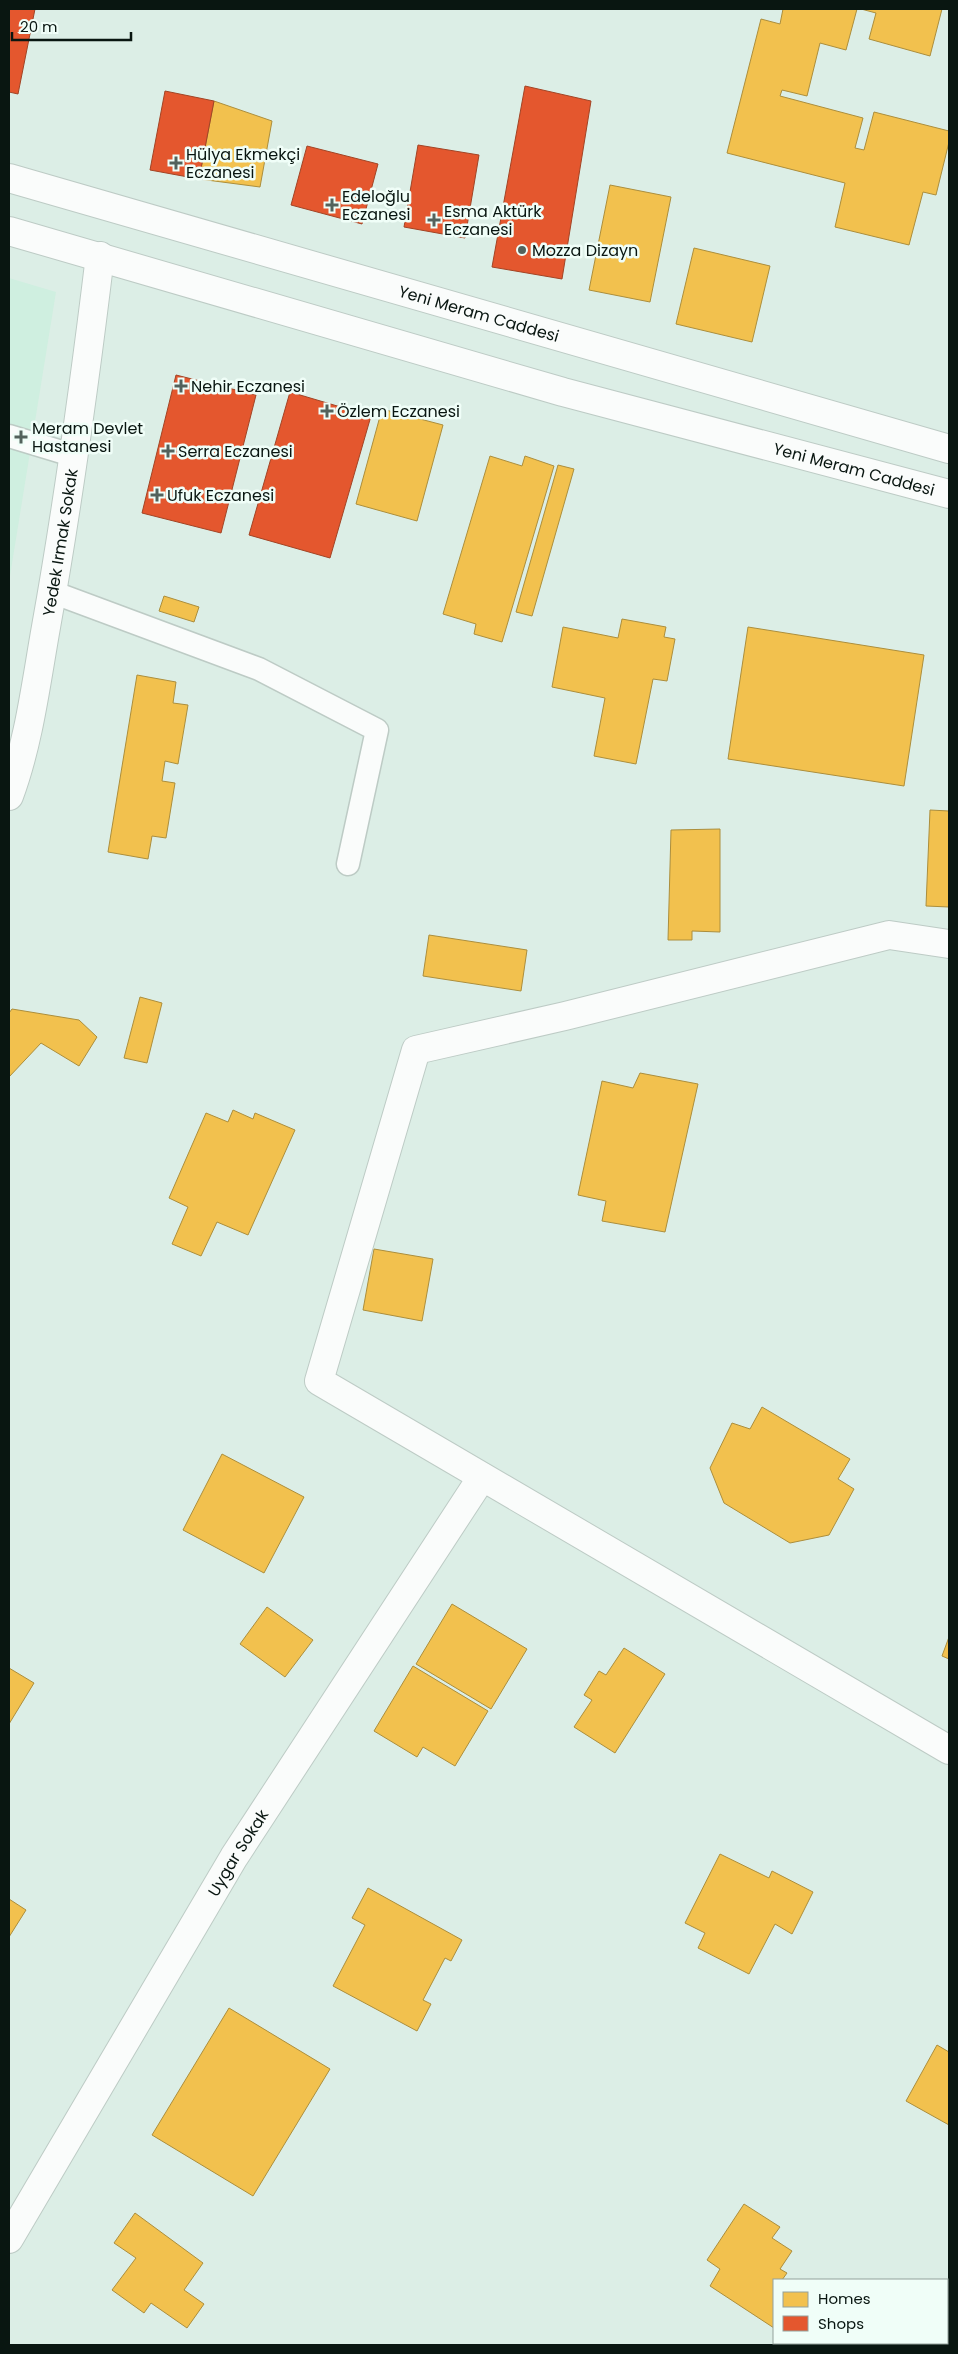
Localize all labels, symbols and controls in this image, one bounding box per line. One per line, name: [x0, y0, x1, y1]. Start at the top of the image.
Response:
scale bar: [12, 10, 131, 42]
text: 20 m: [20, 16, 58, 37]
place label: Hülya Ekmekçi Eczanesi: [186, 143, 300, 184]
marker: Hülya Ekmekçi Eczanesi: [170, 157, 182, 169]
place label: Edeloğlu Eczanesi: [342, 185, 410, 226]
marker: Edeloğlu Eczanesi: [326, 199, 338, 211]
place label: Esma Aktürk Eczanesi: [444, 200, 542, 241]
marker: Esma Aktürk Eczanesi: [428, 214, 440, 226]
place label: Mozza Dizayn: [532, 239, 638, 262]
marker: Mozza Dizayn: [516, 244, 528, 256]
street label: Yeni Meram Caddesi: [396, 280, 562, 348]
place label: Nehir Eczanesi: [191, 375, 305, 398]
marker: Nehir Eczanesi: [175, 380, 187, 392]
place label: Özlem Eczanesi: [337, 400, 460, 423]
marker: Özlem Eczanesi: [321, 405, 333, 417]
place label: Meram Devlet Hastanesi: [32, 417, 143, 458]
marker: Meram Devlet Hastanesi: [14, 430, 28, 444]
street label: Yeni Meram Caddesi: [771, 437, 937, 502]
place label: Serra Eczanesi: [178, 440, 293, 463]
marker: Serra Eczanesi: [162, 445, 174, 457]
street label: Yedek Irmak Sokak: [37, 466, 84, 618]
place label: Ufuk Eczanesi: [167, 484, 274, 507]
marker: Ufuk Eczanesi: [151, 489, 163, 501]
street label: Uygar Sokak: [202, 1804, 275, 1901]
legend: [773, 2279, 948, 2344]
text: Homes: [818, 2288, 871, 2309]
text: Shops: [818, 2313, 864, 2334]

